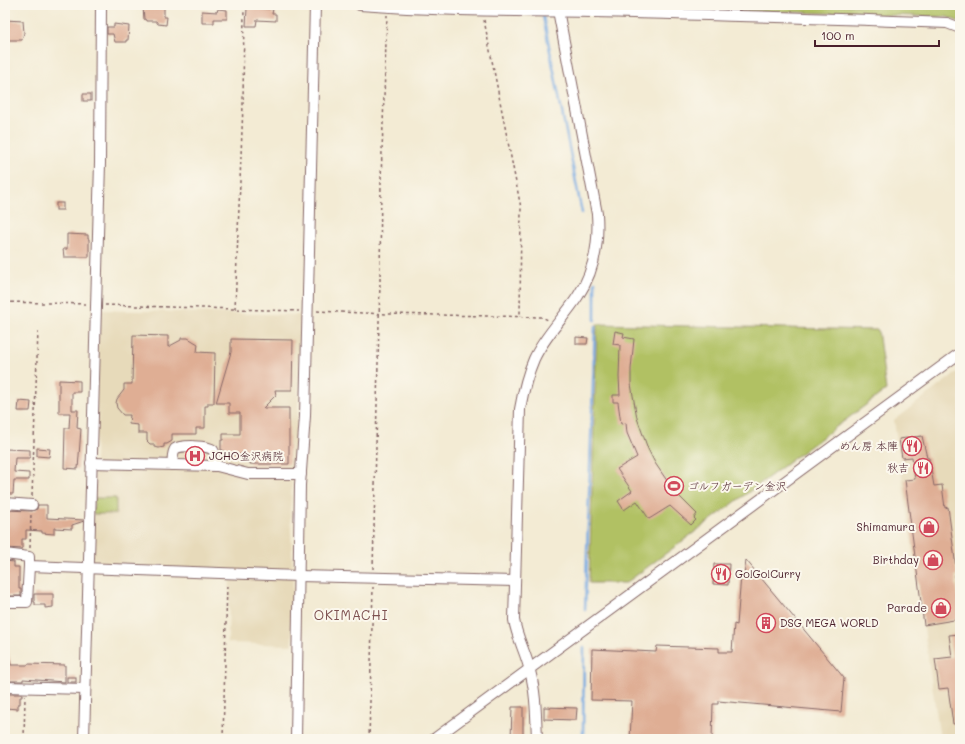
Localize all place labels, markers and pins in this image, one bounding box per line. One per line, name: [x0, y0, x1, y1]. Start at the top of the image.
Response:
restaurant icon: めん房 本陣: [901, 435, 923, 457]
place label: めん房 本陣: [839, 438, 898, 453]
hospital icon: JCHO金沢病院: [184, 445, 206, 467]
place label: JCHO金沢病院: [209, 448, 283, 463]
restaurant icon: 秋吉: [912, 457, 934, 479]
place label: 秋吉: [887, 460, 909, 475]
sports icon: ゴルフガーデン金沢: [663, 475, 685, 497]
place label: ゴルフガーデン金沢: [688, 478, 787, 493]
shop icon: Shimamura: [918, 516, 940, 538]
place label: Shimamura: [856, 519, 915, 534]
shop icon: Birthday: [922, 549, 944, 571]
place label: Birthday: [873, 552, 919, 567]
restaurant icon: Go!Go!Curry: [710, 563, 732, 585]
place label: Go!Go!Curry: [735, 566, 801, 581]
shop icon: Parade: [930, 597, 952, 619]
place label: Parade: [887, 600, 927, 615]
building icon: DSG MEGA WORLD: [755, 612, 777, 634]
place label: DSG MEGA WORLD: [780, 615, 879, 630]

